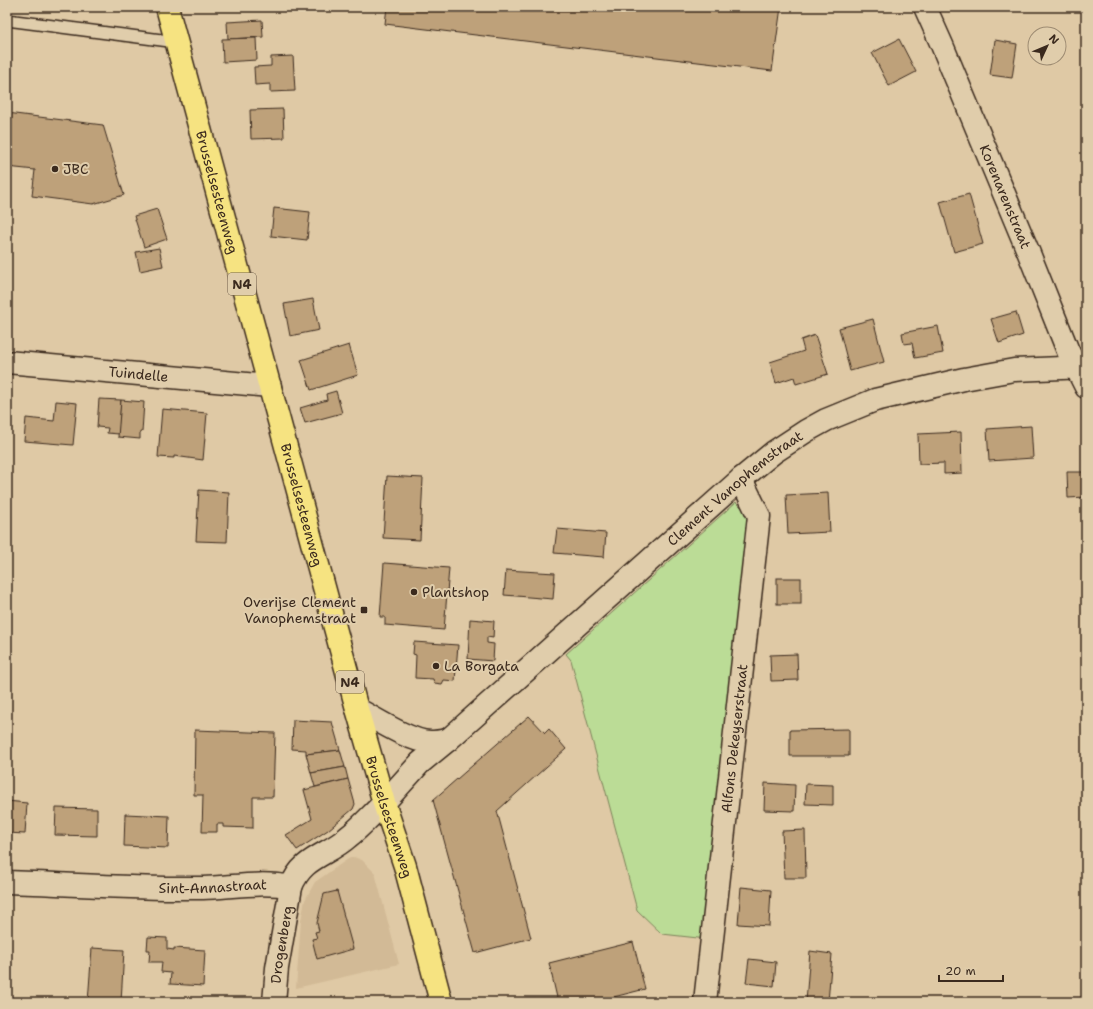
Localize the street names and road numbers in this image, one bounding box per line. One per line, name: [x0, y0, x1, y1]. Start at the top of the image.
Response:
street label: Brusselsesteenweg: [192, 129, 242, 256]
street label: Korenarenstraat: [976, 142, 1035, 251]
road number: N4: [228, 273, 256, 295]
street label: Tuindelle: [108, 362, 169, 386]
street label: Clement Vanophemstraat: [663, 427, 806, 550]
street label: Brusselsesteenweg: [277, 441, 327, 569]
street label: Alfons Dekeyserstraat: [717, 663, 751, 814]
road number: N4: [336, 671, 364, 693]
street label: Brusselsesteenweg: [362, 754, 417, 880]
street label: Sint-Annastraat: [159, 875, 267, 897]
street label: Drogenberg: [267, 904, 297, 984]

